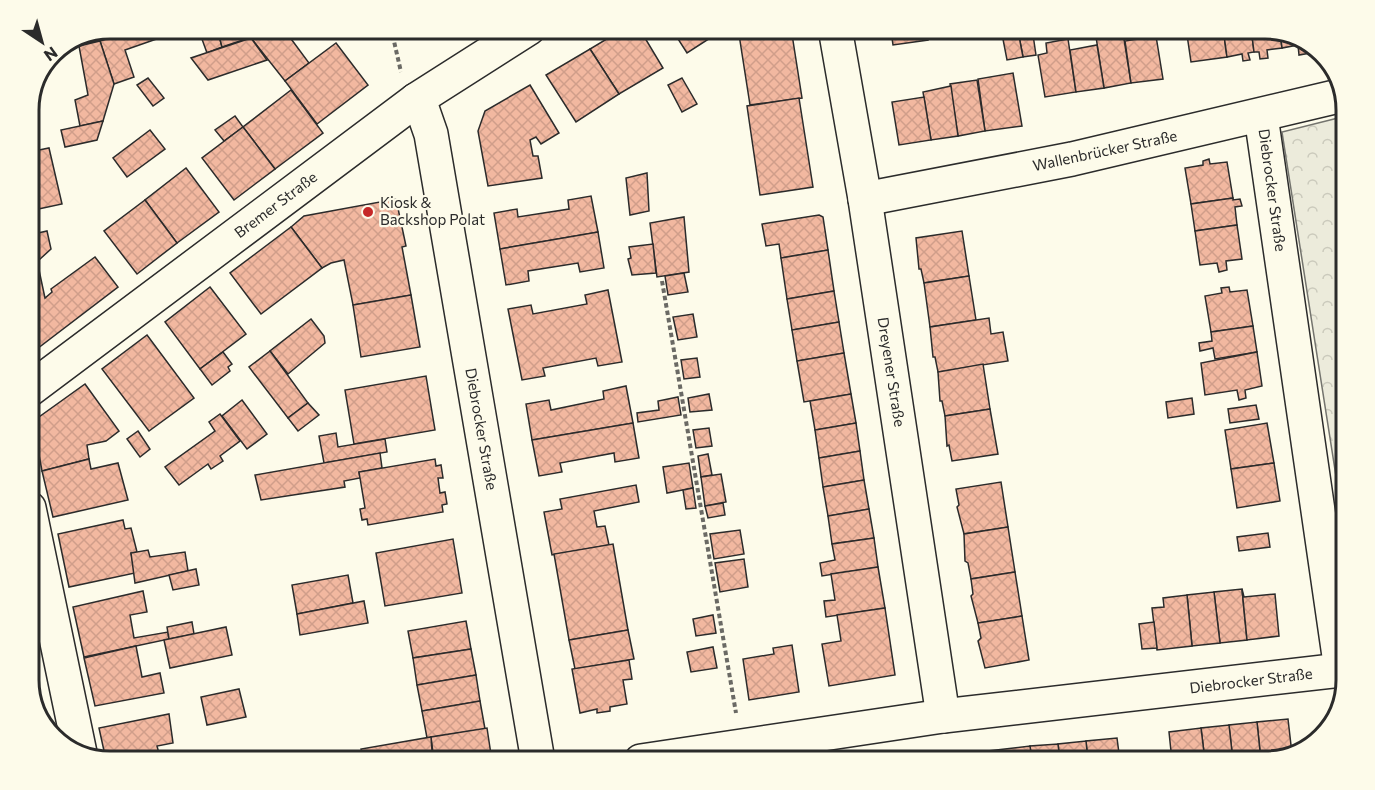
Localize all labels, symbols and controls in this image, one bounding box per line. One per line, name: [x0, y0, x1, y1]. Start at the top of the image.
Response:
north arrow: [12, 12, 72, 72]
text: N: [41, 43, 62, 66]
street label: Wallenbrücker Straße: [1031, 126, 1179, 174]
street label: Diebrocker Straße: [1255, 127, 1291, 253]
street label: Bremer Straße: [231, 167, 320, 241]
place label: Kiosk & Backshop Polat: [380, 193, 485, 228]
marker: Kiosk & Backshop Polat: [361, 205, 375, 219]
street label: Dreyener Straße: [874, 316, 910, 428]
street label: Diebrocker Straße: [462, 366, 502, 491]
street label: Diebrocker Straße: [1188, 664, 1314, 696]

